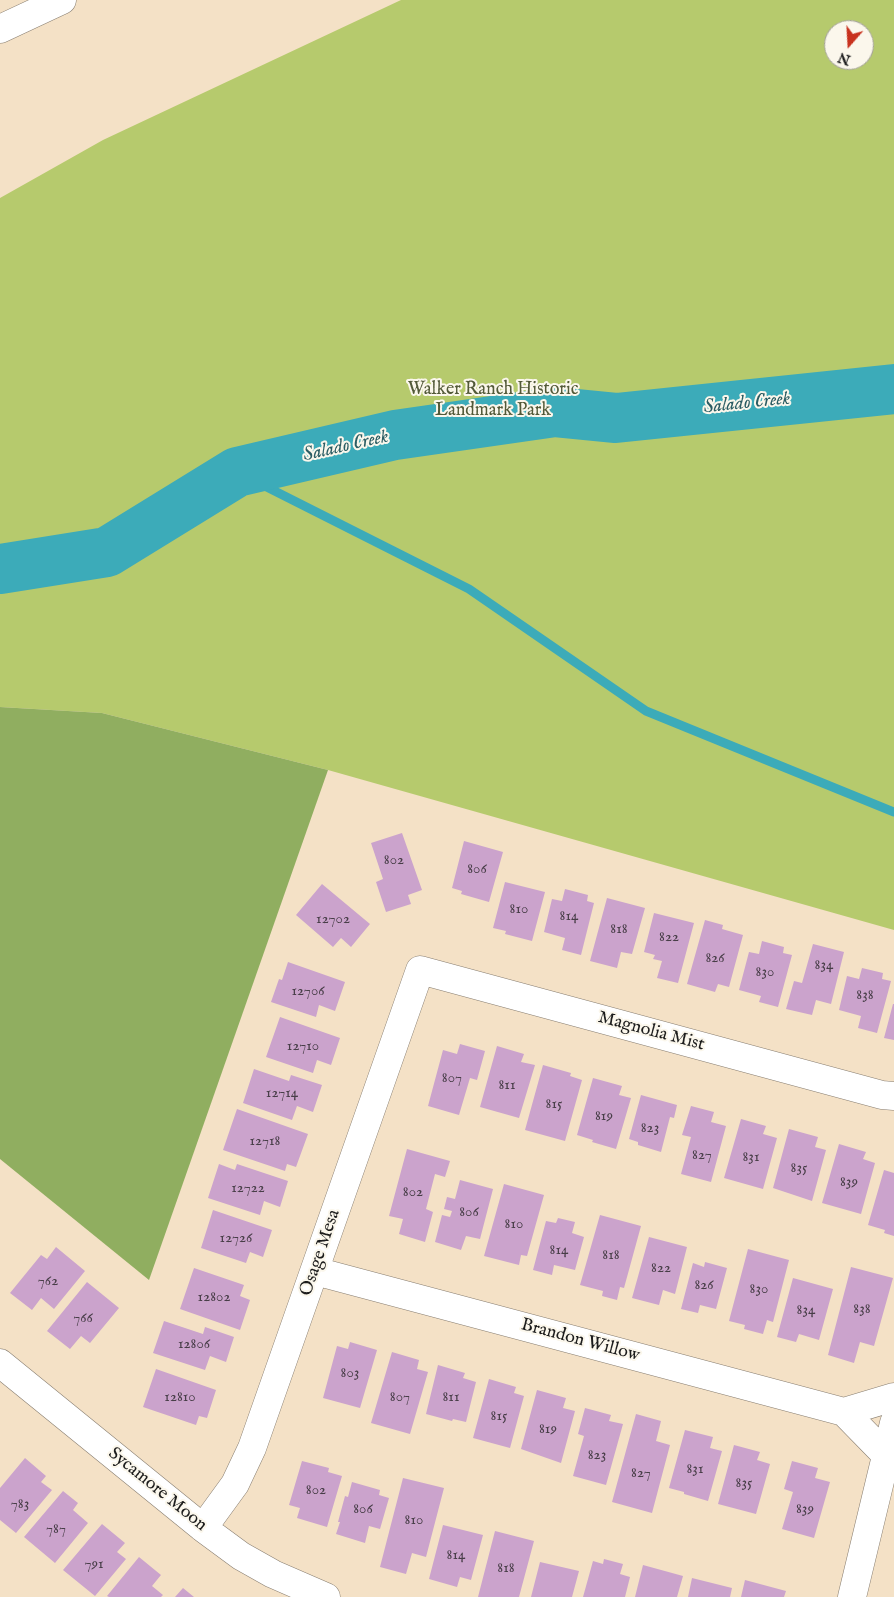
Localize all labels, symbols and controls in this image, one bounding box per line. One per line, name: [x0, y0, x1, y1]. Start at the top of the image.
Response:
north arrow: [824, 20, 874, 70]
text: N: [836, 48, 853, 69]
park label: Walker Ranch Historic Landmark Park: [408, 379, 578, 422]
water label: Salado Creek: [703, 388, 791, 420]
water label: Salado Creek: [301, 426, 391, 468]
house number: 802: [384, 852, 404, 870]
house number: 806: [467, 861, 487, 879]
house number: 810: [510, 901, 528, 919]
house number: 814: [560, 908, 578, 926]
house number: 12702: [316, 911, 350, 929]
house number: 818: [610, 921, 628, 939]
house number: 822: [659, 929, 679, 947]
house number: 826: [705, 950, 725, 968]
house number: 834: [815, 957, 833, 975]
house number: 830: [756, 964, 774, 982]
house number: 12706: [291, 983, 325, 1001]
house number: 838: [856, 987, 874, 1005]
street label: Magnolia Mist: [595, 1007, 707, 1057]
house number: 12710: [287, 1038, 319, 1056]
house number: 807: [442, 1070, 462, 1088]
house number: 811: [498, 1077, 516, 1095]
house number: 12714: [266, 1085, 298, 1103]
house number: 815: [546, 1096, 562, 1114]
house number: 819: [595, 1108, 613, 1126]
house number: 823: [641, 1120, 659, 1138]
house number: 12718: [250, 1133, 280, 1151]
house number: 827: [692, 1147, 712, 1165]
house number: 831: [742, 1149, 760, 1167]
house number: 835: [791, 1160, 807, 1178]
house number: 839: [840, 1174, 858, 1192]
house number: 12722: [231, 1180, 265, 1198]
house number: 802: [403, 1184, 423, 1202]
house number: 806: [459, 1204, 479, 1222]
street label: Osage Mesa: [296, 1207, 346, 1299]
house number: 810: [505, 1216, 523, 1234]
house number: 12726: [220, 1230, 252, 1248]
house number: 814: [550, 1242, 568, 1260]
house number: 818: [602, 1247, 620, 1265]
house number: 822: [651, 1260, 671, 1278]
house number: 762: [38, 1273, 58, 1291]
house number: 826: [694, 1277, 714, 1295]
house number: 830: [750, 1281, 768, 1299]
house number: 12802: [198, 1289, 230, 1307]
house number: 838: [853, 1301, 871, 1319]
house number: 834: [797, 1302, 815, 1320]
house number: 766: [73, 1310, 93, 1328]
street label: Brandon Willow: [518, 1315, 642, 1367]
house number: 12806: [178, 1336, 210, 1354]
house number: 803: [341, 1365, 359, 1383]
house number: 12810: [164, 1389, 196, 1407]
house number: 807: [390, 1389, 410, 1407]
house number: 811: [442, 1389, 460, 1407]
house number: 815: [491, 1408, 507, 1426]
house number: 819: [539, 1421, 557, 1439]
street label: Sycamore Moon: [103, 1444, 211, 1536]
house number: 823: [588, 1447, 606, 1465]
house number: 831: [686, 1461, 704, 1479]
house number: 827: [631, 1465, 651, 1483]
house number: 835: [736, 1475, 752, 1493]
house number: 802: [306, 1482, 326, 1500]
house number: 783: [11, 1496, 29, 1514]
house number: 806: [353, 1501, 373, 1519]
house number: 839: [796, 1501, 814, 1519]
house number: 810: [405, 1512, 423, 1530]
house number: 787: [46, 1521, 66, 1539]
house number: 814: [447, 1547, 465, 1565]
house number: 791: [84, 1556, 104, 1574]
house number: 818: [497, 1560, 515, 1578]

